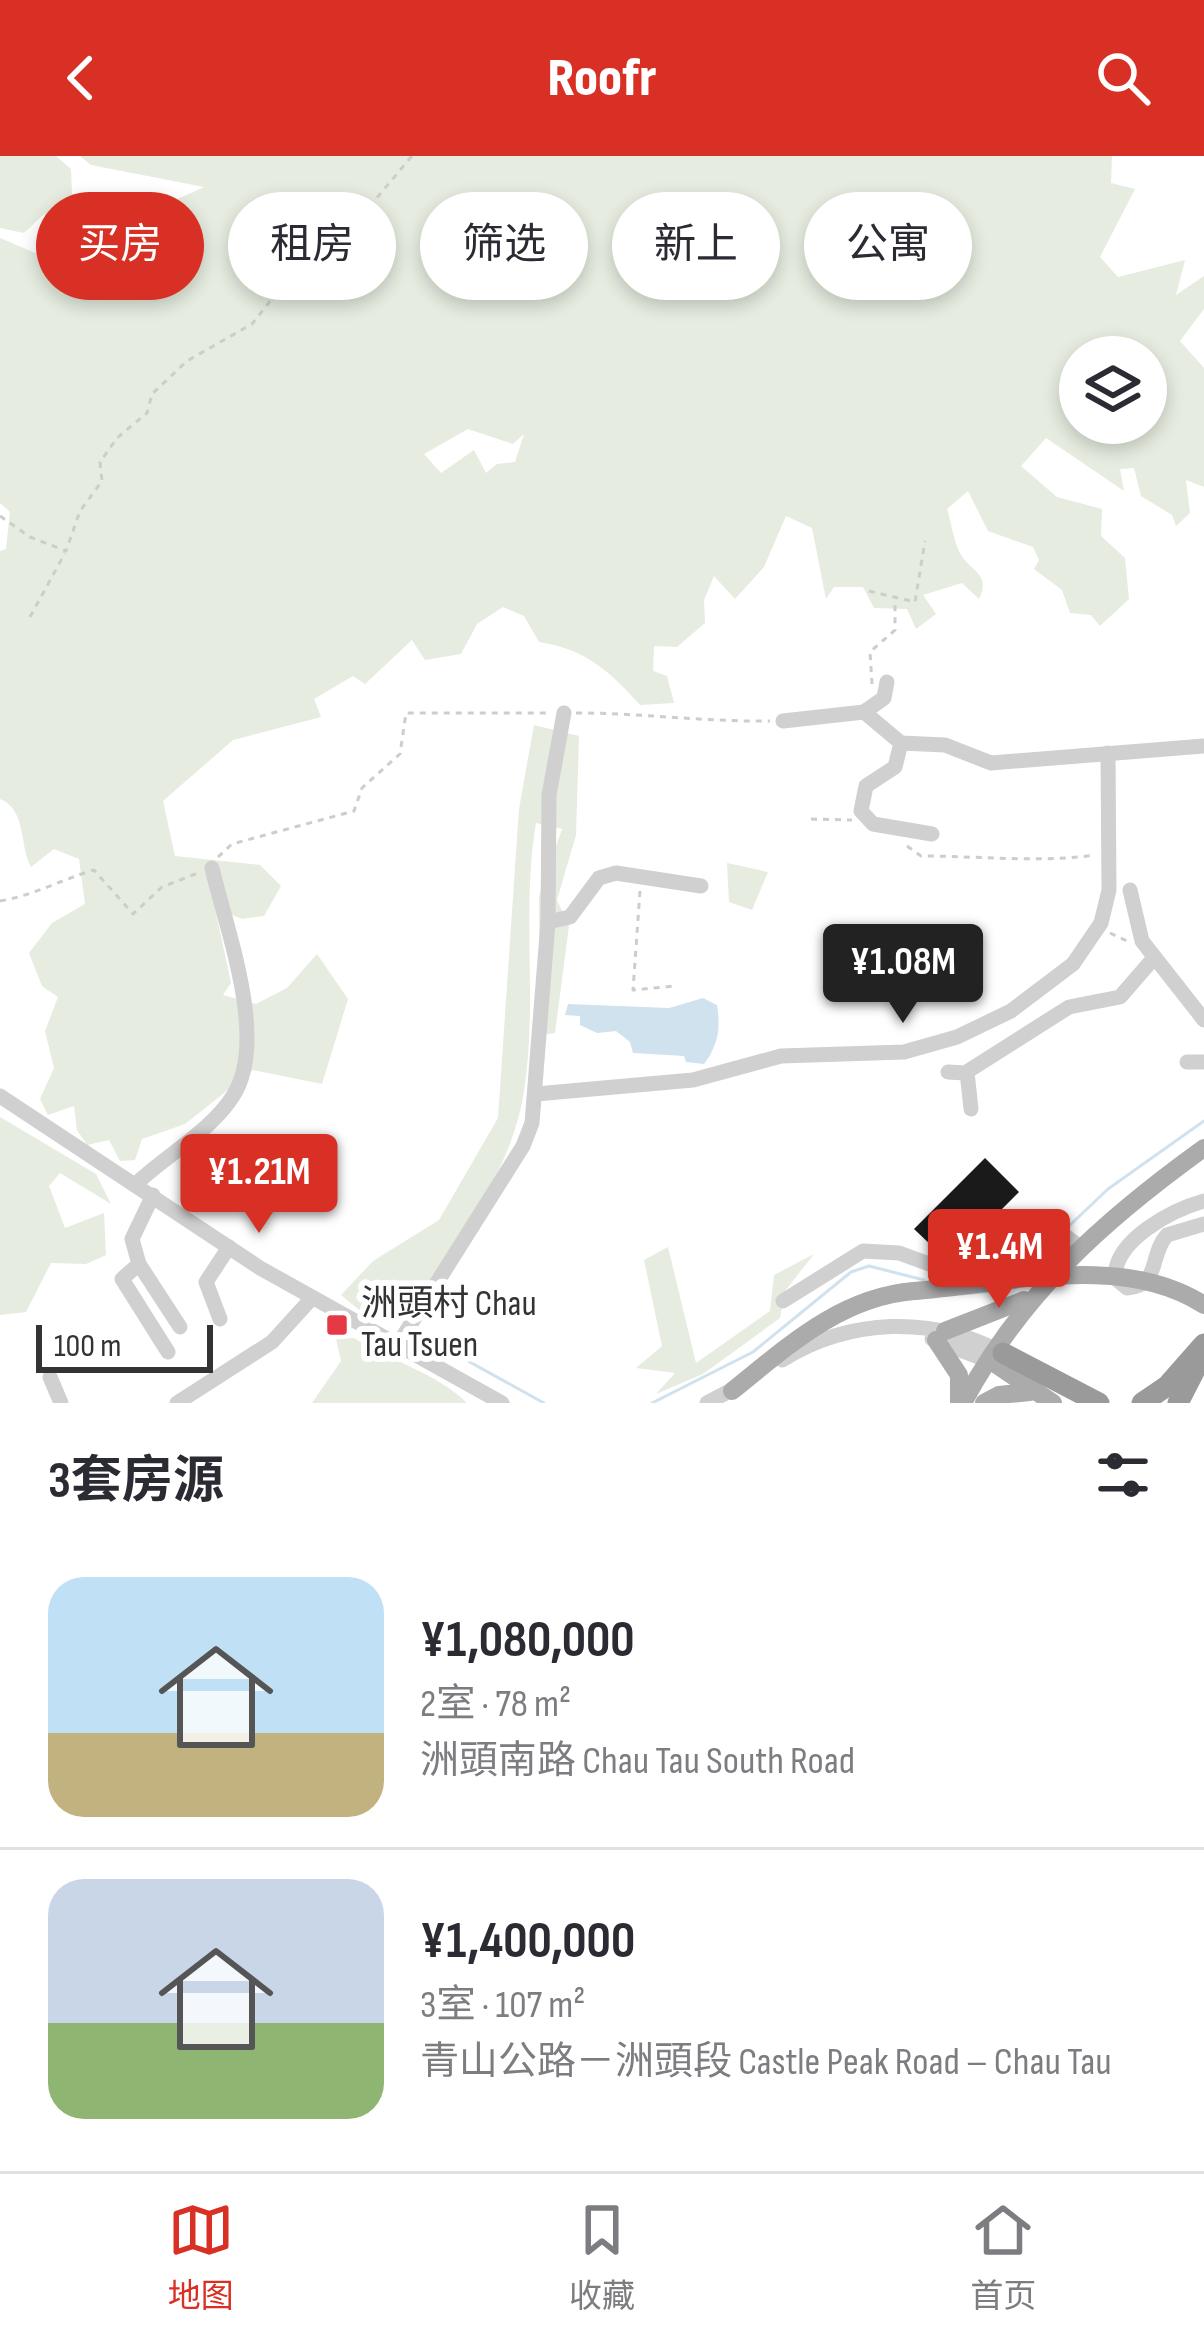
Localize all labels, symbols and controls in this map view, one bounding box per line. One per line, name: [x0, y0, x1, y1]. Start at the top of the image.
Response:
icon: back: [48, 45, 114, 111]
icon: search: [1090, 45, 1156, 111]
text: Roofr: [547, 46, 657, 111]
chip: 买房: [36, 192, 204, 300]
chip: 租房: [228, 192, 396, 300]
chip: 筛选: [420, 192, 588, 300]
chip: 新上: [612, 192, 780, 300]
chip: 公寓: [804, 192, 972, 300]
map controls: [1059, 336, 1167, 444]
button: layers: [1059, 336, 1167, 444]
pin: ¥1.08M: [805, 924, 1001, 1026]
text: ¥1.08M: [850, 939, 956, 986]
pin: ¥1.21M: [161, 1134, 357, 1236]
text: ¥1.21M: [207, 1149, 311, 1196]
pin: ¥1.4M: [915, 1209, 1083, 1311]
text: ¥1.4M: [955, 1224, 1043, 1271]
place label: 洲頭村 Chau Tau Tsuen: [361, 1283, 537, 1367]
marker: 洲頭村 Chau Tau Tsuen: [324, 1312, 350, 1338]
scale bar: [36, 1319, 213, 1372]
text: 100 m: [54, 1326, 121, 1366]
icon: filters: [1090, 1442, 1156, 1508]
text: 3套房源: [48, 1451, 224, 1512]
text: ¥1,080,000: [420, 1610, 635, 1671]
icon: home: [144, 1625, 288, 1769]
text: 2室 · 78 m²: [420, 1681, 571, 1728]
text: 洲頭南路 Chau Tau South Road: [420, 1738, 855, 1785]
text: ¥1,400,000: [420, 1911, 635, 1972]
icon: home: [144, 1927, 288, 2071]
text: 3室 · 107 m²: [420, 1982, 585, 2029]
text: 青山公路－洲頭段 Castle Peak Road – Chau Tau: [420, 2039, 1112, 2086]
tab: 地图: [168, 2197, 234, 2317]
tab: 收藏: [569, 2197, 635, 2317]
tab: 首页: [970, 2197, 1036, 2317]

